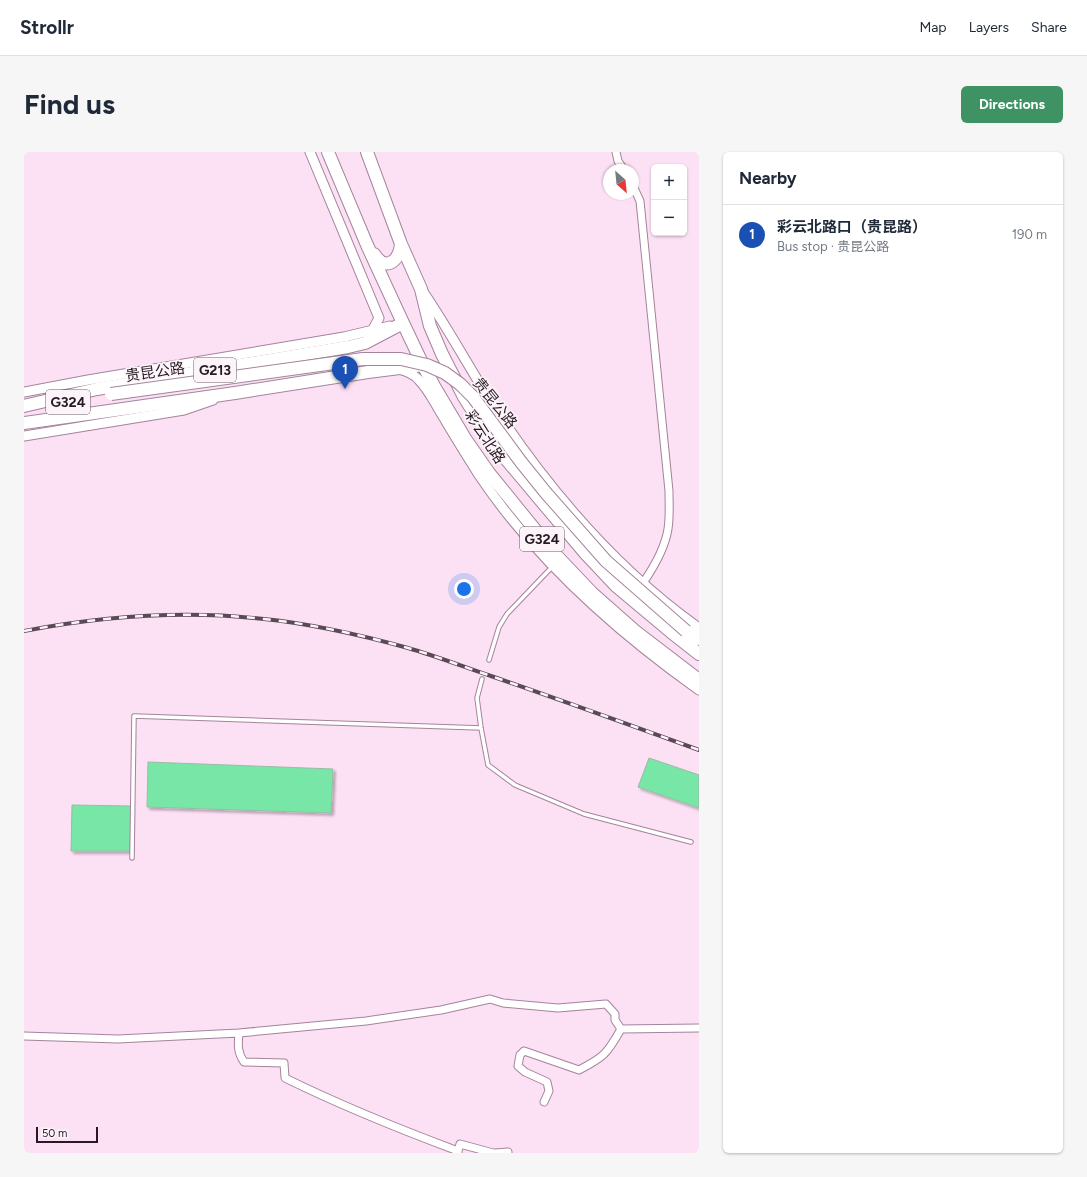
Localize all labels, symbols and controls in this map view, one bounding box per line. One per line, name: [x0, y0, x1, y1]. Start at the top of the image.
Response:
text: Strollr: [20, 16, 74, 39]
text: Map: [919, 19, 947, 36]
text: Layers: [969, 19, 1009, 36]
text: Share: [1031, 19, 1067, 36]
button: Directions: [961, 86, 1063, 123]
text: Find us: [24, 87, 115, 121]
north arrow: [603, 164, 639, 200]
map controls: [651, 164, 687, 236]
button: +: [651, 164, 687, 200]
text: Nearby: [739, 168, 797, 188]
button: −: [651, 200, 687, 236]
text: 彩云北路口（贵昆路）: [777, 218, 927, 236]
text: 1: [749, 227, 755, 242]
text: 190 m: [1012, 227, 1047, 242]
text: Bus stop · 贵昆公路: [777, 239, 889, 254]
pin: 1: [332, 356, 358, 389]
road number: G213: [194, 358, 236, 382]
street label: 贵昆公路: [124, 359, 186, 385]
street label: 贵昆公路: [469, 374, 521, 432]
road number: G324: [46, 390, 90, 414]
street label: 彩云北路: [461, 407, 509, 467]
road number: G324: [520, 527, 564, 551]
your location: [454, 579, 474, 599]
scale bar: [36, 1125, 98, 1144]
text: 50 m: [42, 1127, 67, 1140]

